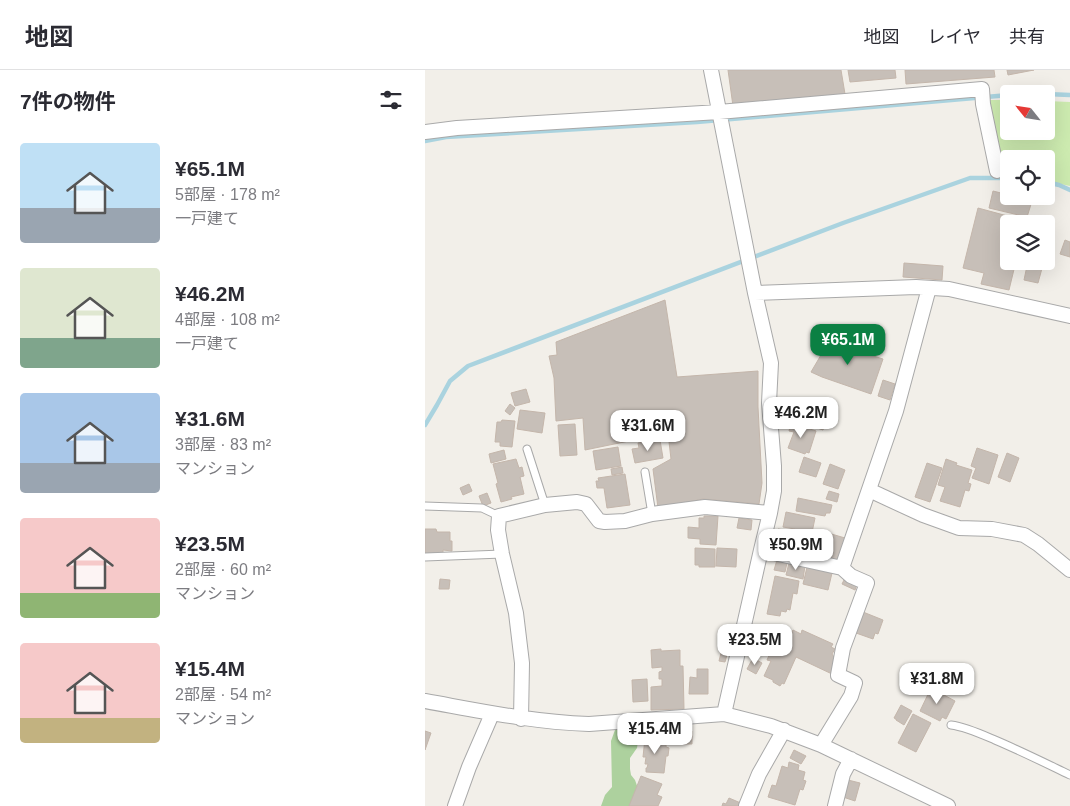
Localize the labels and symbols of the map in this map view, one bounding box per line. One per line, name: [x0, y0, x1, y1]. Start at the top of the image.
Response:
north arrow: [1000, 85, 1055, 140]
pin: ¥65.1M: [807, 324, 889, 366]
pin: ¥46.2M: [760, 396, 842, 439]
pin: ¥31.6M: [607, 410, 689, 452]
pin: ¥50.9M: [755, 528, 837, 571]
pin: ¥23.5M: [714, 624, 796, 666]
pin: ¥31.8M: [896, 662, 978, 705]
pin: ¥15.4M: [614, 712, 696, 755]

